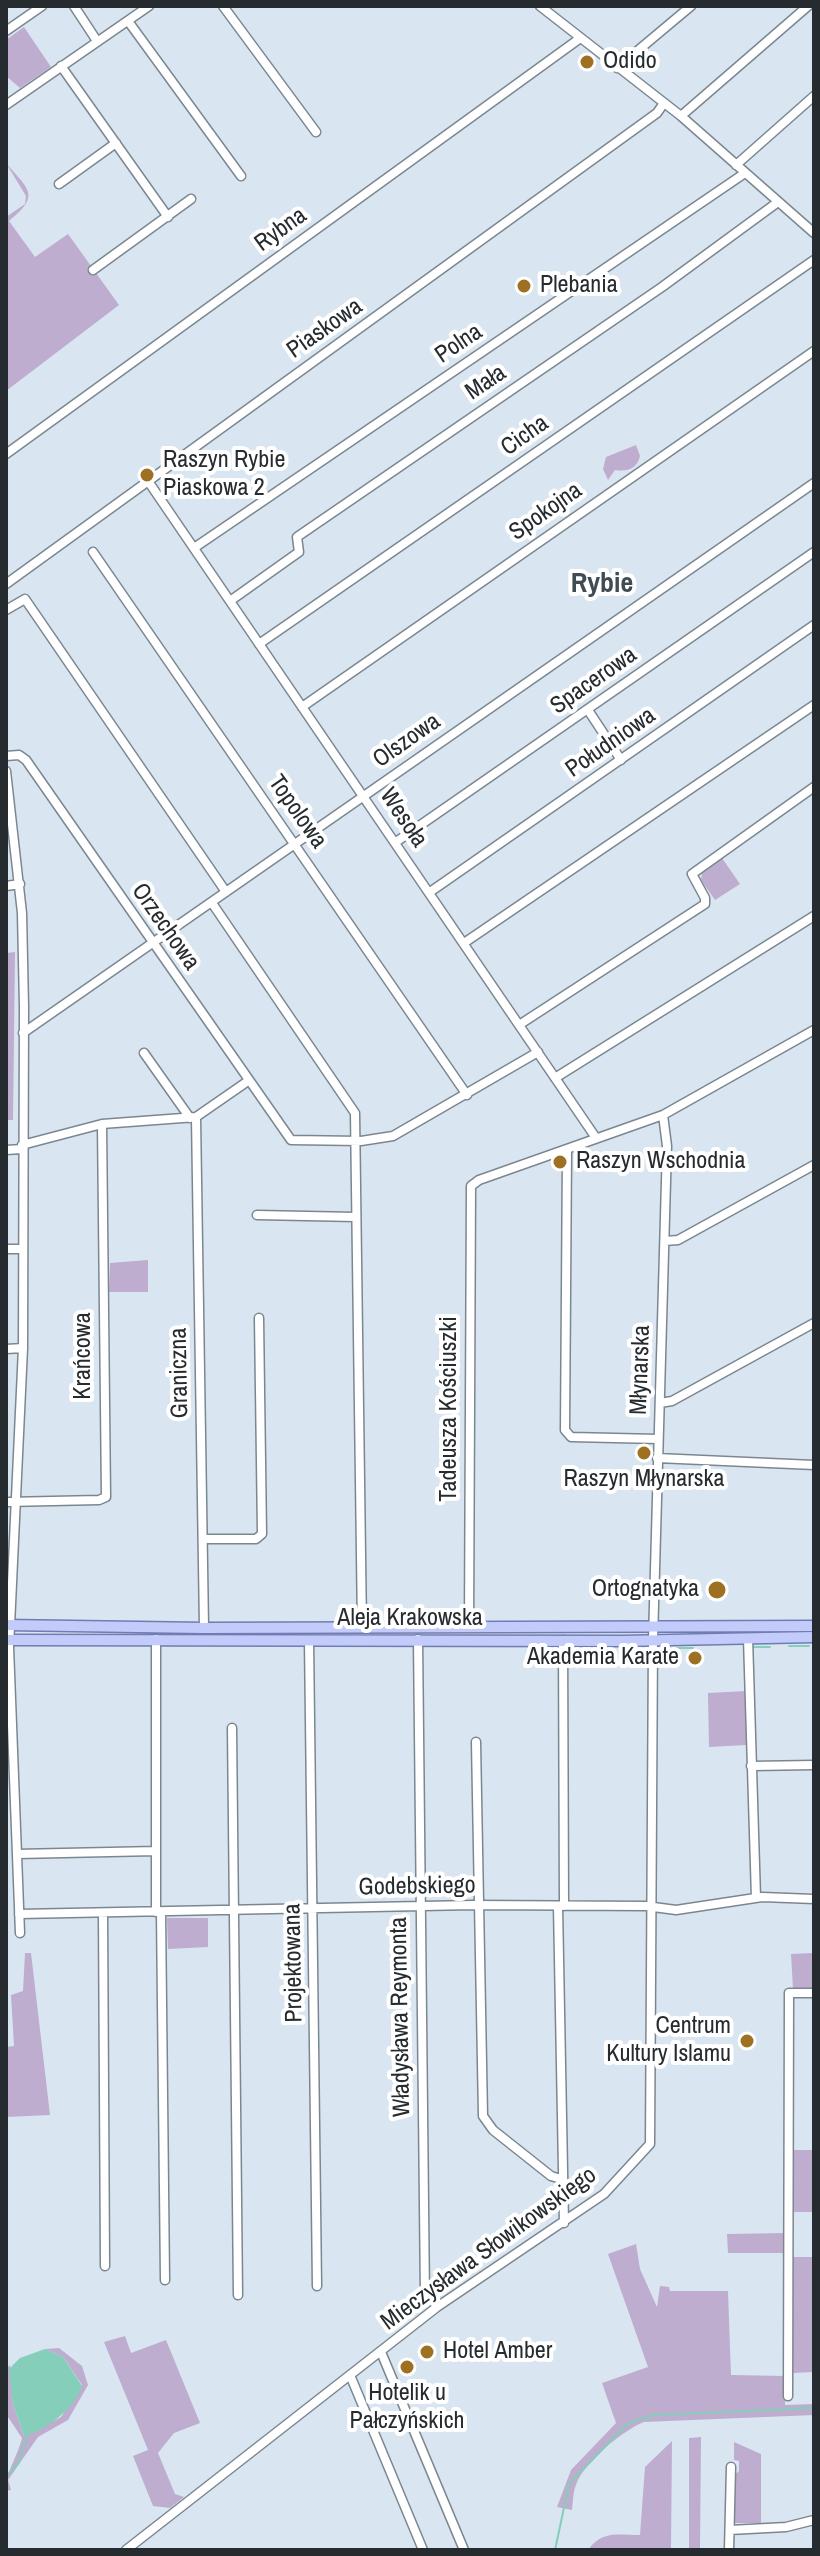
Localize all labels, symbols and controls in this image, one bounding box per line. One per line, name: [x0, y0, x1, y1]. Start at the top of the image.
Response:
place label: Odido: [603, 48, 657, 76]
marker: Odido: [578, 53, 596, 71]
street label: Rybna: [250, 202, 312, 258]
place label: Plebania: [540, 272, 618, 300]
marker: Plebania: [515, 277, 533, 295]
street label: Piaskowa: [282, 293, 368, 365]
street label: Polna: [430, 318, 488, 370]
street label: Mała: [460, 359, 512, 407]
street label: Cicha: [496, 409, 554, 463]
place label: Raszyn Rybie Piaskowa 2: [163, 447, 285, 503]
marker: Raszyn Rybie Piaskowa 2: [138, 466, 156, 484]
street label: Spokojna: [504, 477, 588, 547]
district label: Rybie: [571, 567, 633, 601]
street label: Spacerowa: [545, 641, 643, 721]
street label: Południowa: [561, 702, 661, 784]
street label: Olszowa: [368, 708, 446, 774]
street label: Topolowa: [261, 770, 333, 854]
street label: Wesoła: [373, 783, 433, 853]
street label: Orzechowa: [125, 878, 205, 976]
place label: Raszyn Wschodnia: [576, 1148, 746, 1176]
marker: Raszyn Wschodnia: [551, 1153, 569, 1171]
street label: Krańcowa: [70, 1312, 98, 1400]
street label: Tadeusza Kościuszki: [436, 1316, 464, 1502]
street label: Młynarska: [625, 1325, 657, 1415]
street label: Graniczna: [165, 1327, 195, 1419]
marker: Raszyn Młynarska: [635, 1444, 653, 1462]
place label: Raszyn Młynarska: [564, 1466, 724, 1494]
place label: Ortognatyka: [592, 1576, 699, 1604]
marker: Ortognatyka: [706, 1579, 728, 1601]
street label: Aleja Krakowska: [337, 1605, 483, 1633]
place label: Akademia Karate: [527, 1644, 679, 1672]
marker: Akademia Karate: [686, 1649, 704, 1667]
street label: Godebskiego: [358, 1872, 476, 1902]
street label: Projektowana: [279, 1903, 309, 2023]
street label: Władysława Reymonta: [385, 1917, 417, 2117]
place label: Centrum Kultury Islamu: [606, 2013, 731, 2069]
marker: Centrum Kultury Islamu: [738, 2032, 756, 2050]
street label: Mieczysława Słowikowskiego: [376, 2161, 602, 2337]
place label: Hotel Amber: [443, 2338, 552, 2366]
marker: Hotel Amber: [418, 2343, 436, 2361]
marker: Hotelik u Pałczyńskich: [398, 2358, 416, 2376]
place label: Hotelik u Pałczyńskich: [350, 2380, 464, 2436]

